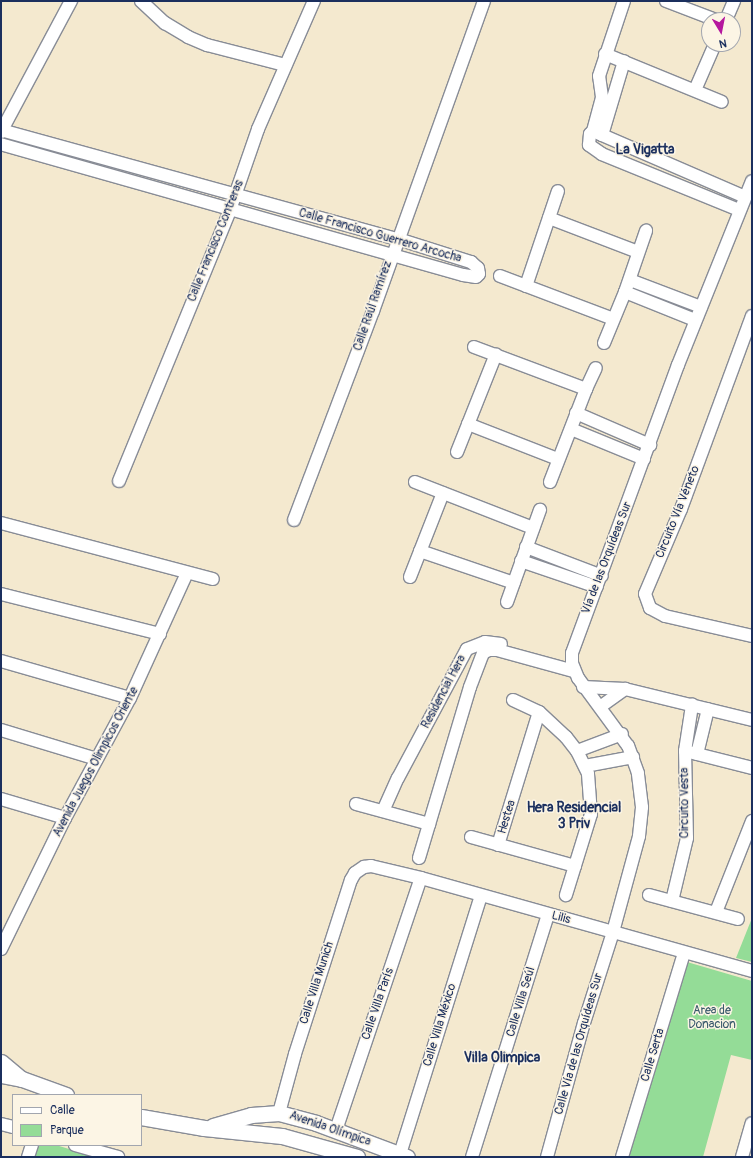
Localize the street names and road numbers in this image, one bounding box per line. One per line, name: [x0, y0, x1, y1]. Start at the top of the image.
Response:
street label: Calle Francisco Contreras: [185, 178, 247, 304]
street label: Calle Francisco Guerrero Arcocha: [297, 206, 463, 266]
street label: Calle Raúl Ramírez: [351, 259, 395, 353]
street label: Circuito Vía Véneto: [653, 464, 703, 560]
street label: Vía de las Orquídeas Sur: [579, 500, 635, 616]
street label: Residencial Hera: [419, 653, 469, 731]
street label: Avenida Juegos Olimpicos Oriente: [50, 685, 142, 839]
street label: Circuito Vesta: [678, 768, 692, 838]
street label: Hestea: [495, 798, 519, 836]
street label: Lilis: [550, 909, 572, 927]
street label: Calle Villa Munich: [297, 940, 337, 1026]
street label: Calle Villa Seúl: [504, 965, 538, 1039]
street label: Calle Villa París: [359, 966, 397, 1042]
street label: Calle Vía de las Orquídeas Sur: [552, 972, 606, 1116]
street label: Calle Villa México: [421, 982, 459, 1068]
street label: Calle Serta: [638, 1027, 668, 1083]
street label: Avenida Olímpica: [287, 1108, 373, 1150]

